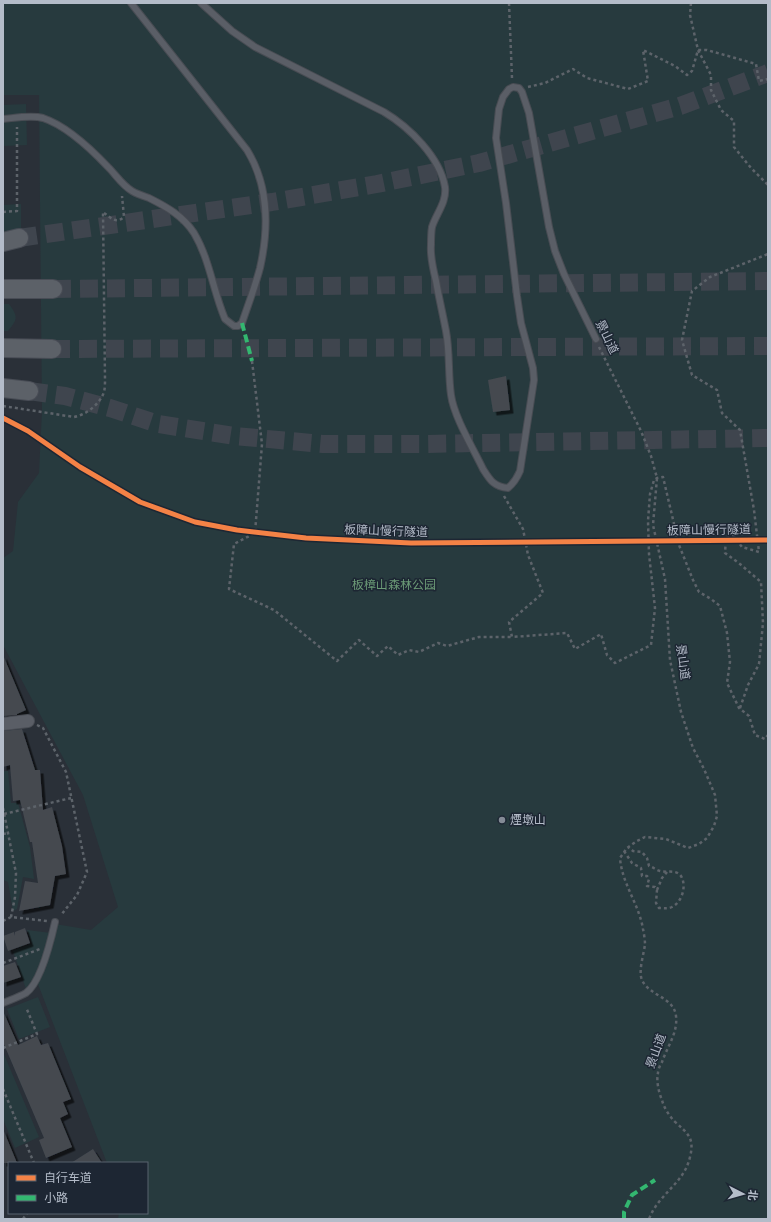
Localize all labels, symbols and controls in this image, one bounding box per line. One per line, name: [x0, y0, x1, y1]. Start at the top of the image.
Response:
street label: 景山道: [593, 318, 621, 356]
street label: 板障山慢行隧道: [667, 522, 751, 538]
street label: 板障山慢行隧道: [344, 523, 428, 539]
park label: 板樟山森林公园: [352, 578, 436, 592]
street label: 景山道: [674, 643, 692, 681]
place label: 煙墩山: [510, 813, 546, 827]
marker: 煙墩山: [497, 815, 507, 825]
street label: 景山道: [643, 1032, 669, 1070]
legend: [8, 1162, 148, 1214]
text: 自行车道: [44, 1171, 92, 1185]
north arrow: [723, 1174, 763, 1214]
text: 北: [745, 1189, 759, 1201]
text: 小路: [44, 1191, 68, 1205]

